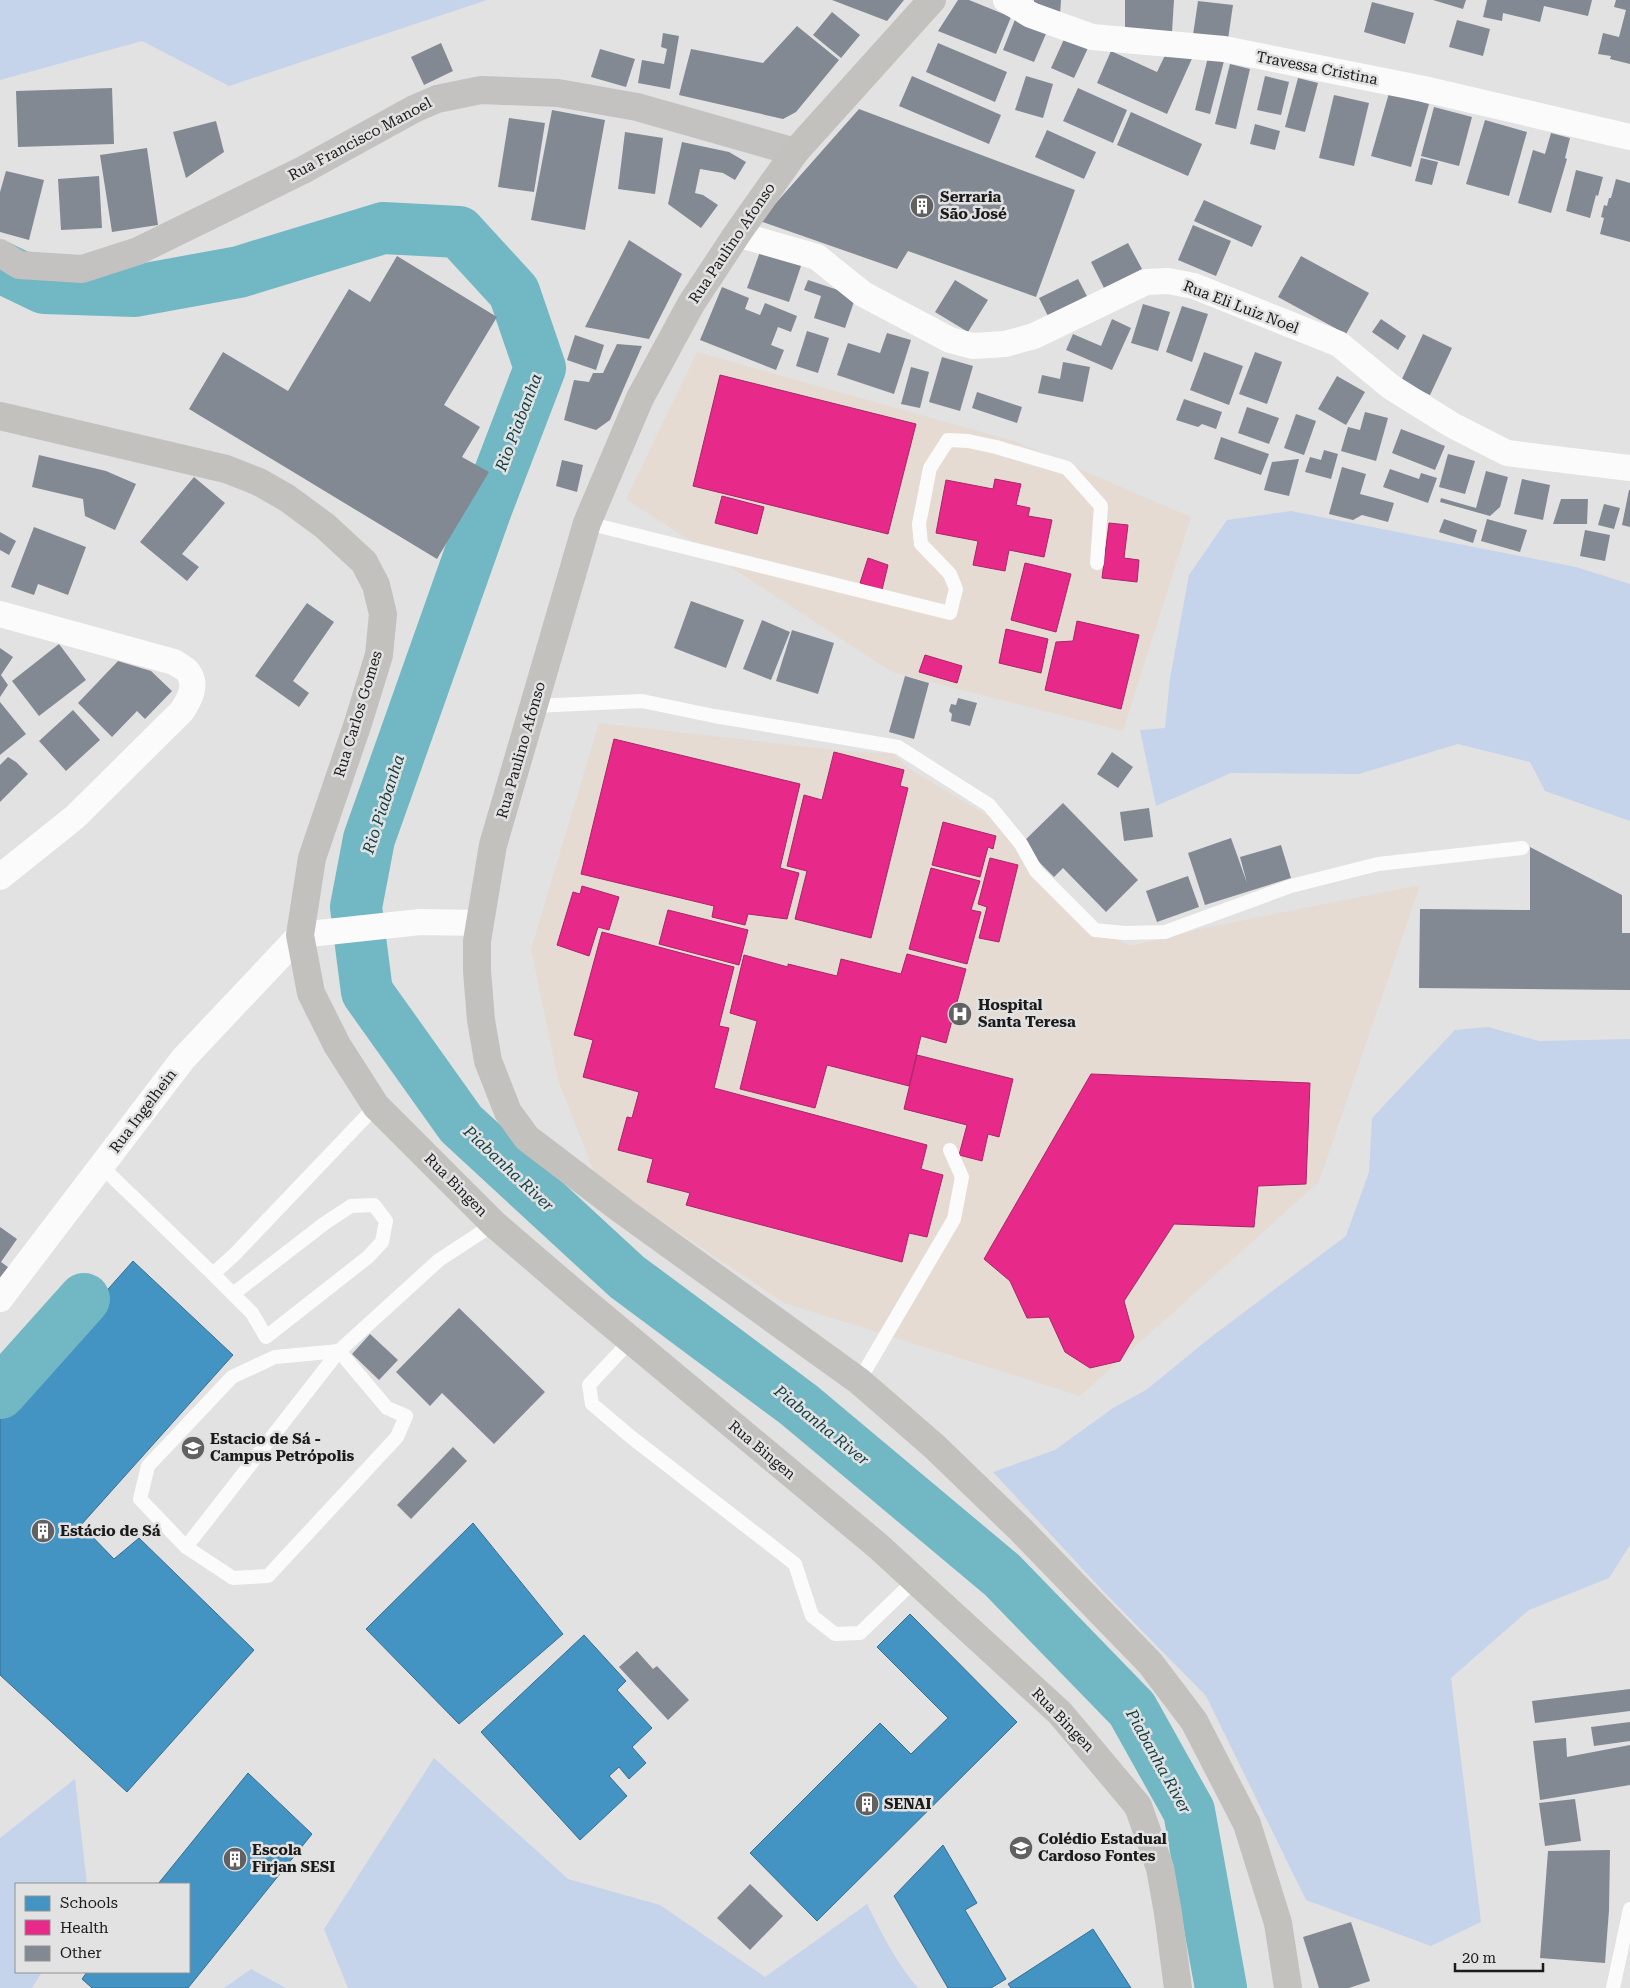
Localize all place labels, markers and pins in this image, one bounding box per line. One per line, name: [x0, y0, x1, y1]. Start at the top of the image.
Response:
place label: Serraria São José: [940, 188, 1007, 223]
building icon: Serraria São José: [909, 193, 935, 219]
place label: Hospital Santa Teresa: [978, 996, 1076, 1031]
hospital icon: Hospital Santa Teresa: [947, 1001, 973, 1027]
place label: Estacio de Sá - Campus Petrópolis: [210, 1430, 354, 1465]
school or university icon: Estacio de Sá - Campus Petrópolis: [180, 1435, 206, 1461]
building icon: Estácio de Sá: [30, 1518, 56, 1544]
place label: Estácio de Sá: [60, 1522, 161, 1540]
building icon: SENAI: [854, 1791, 880, 1817]
place label: SENAI: [884, 1795, 931, 1813]
place label: Colédio Estadual Cardoso Fontes: [1038, 1830, 1167, 1865]
school or university icon: Colédio Estadual Cardoso Fontes: [1008, 1835, 1034, 1861]
place label: Escola Firjan SESI: [252, 1841, 335, 1876]
building icon: Escola Firjan SESI: [222, 1846, 248, 1872]

